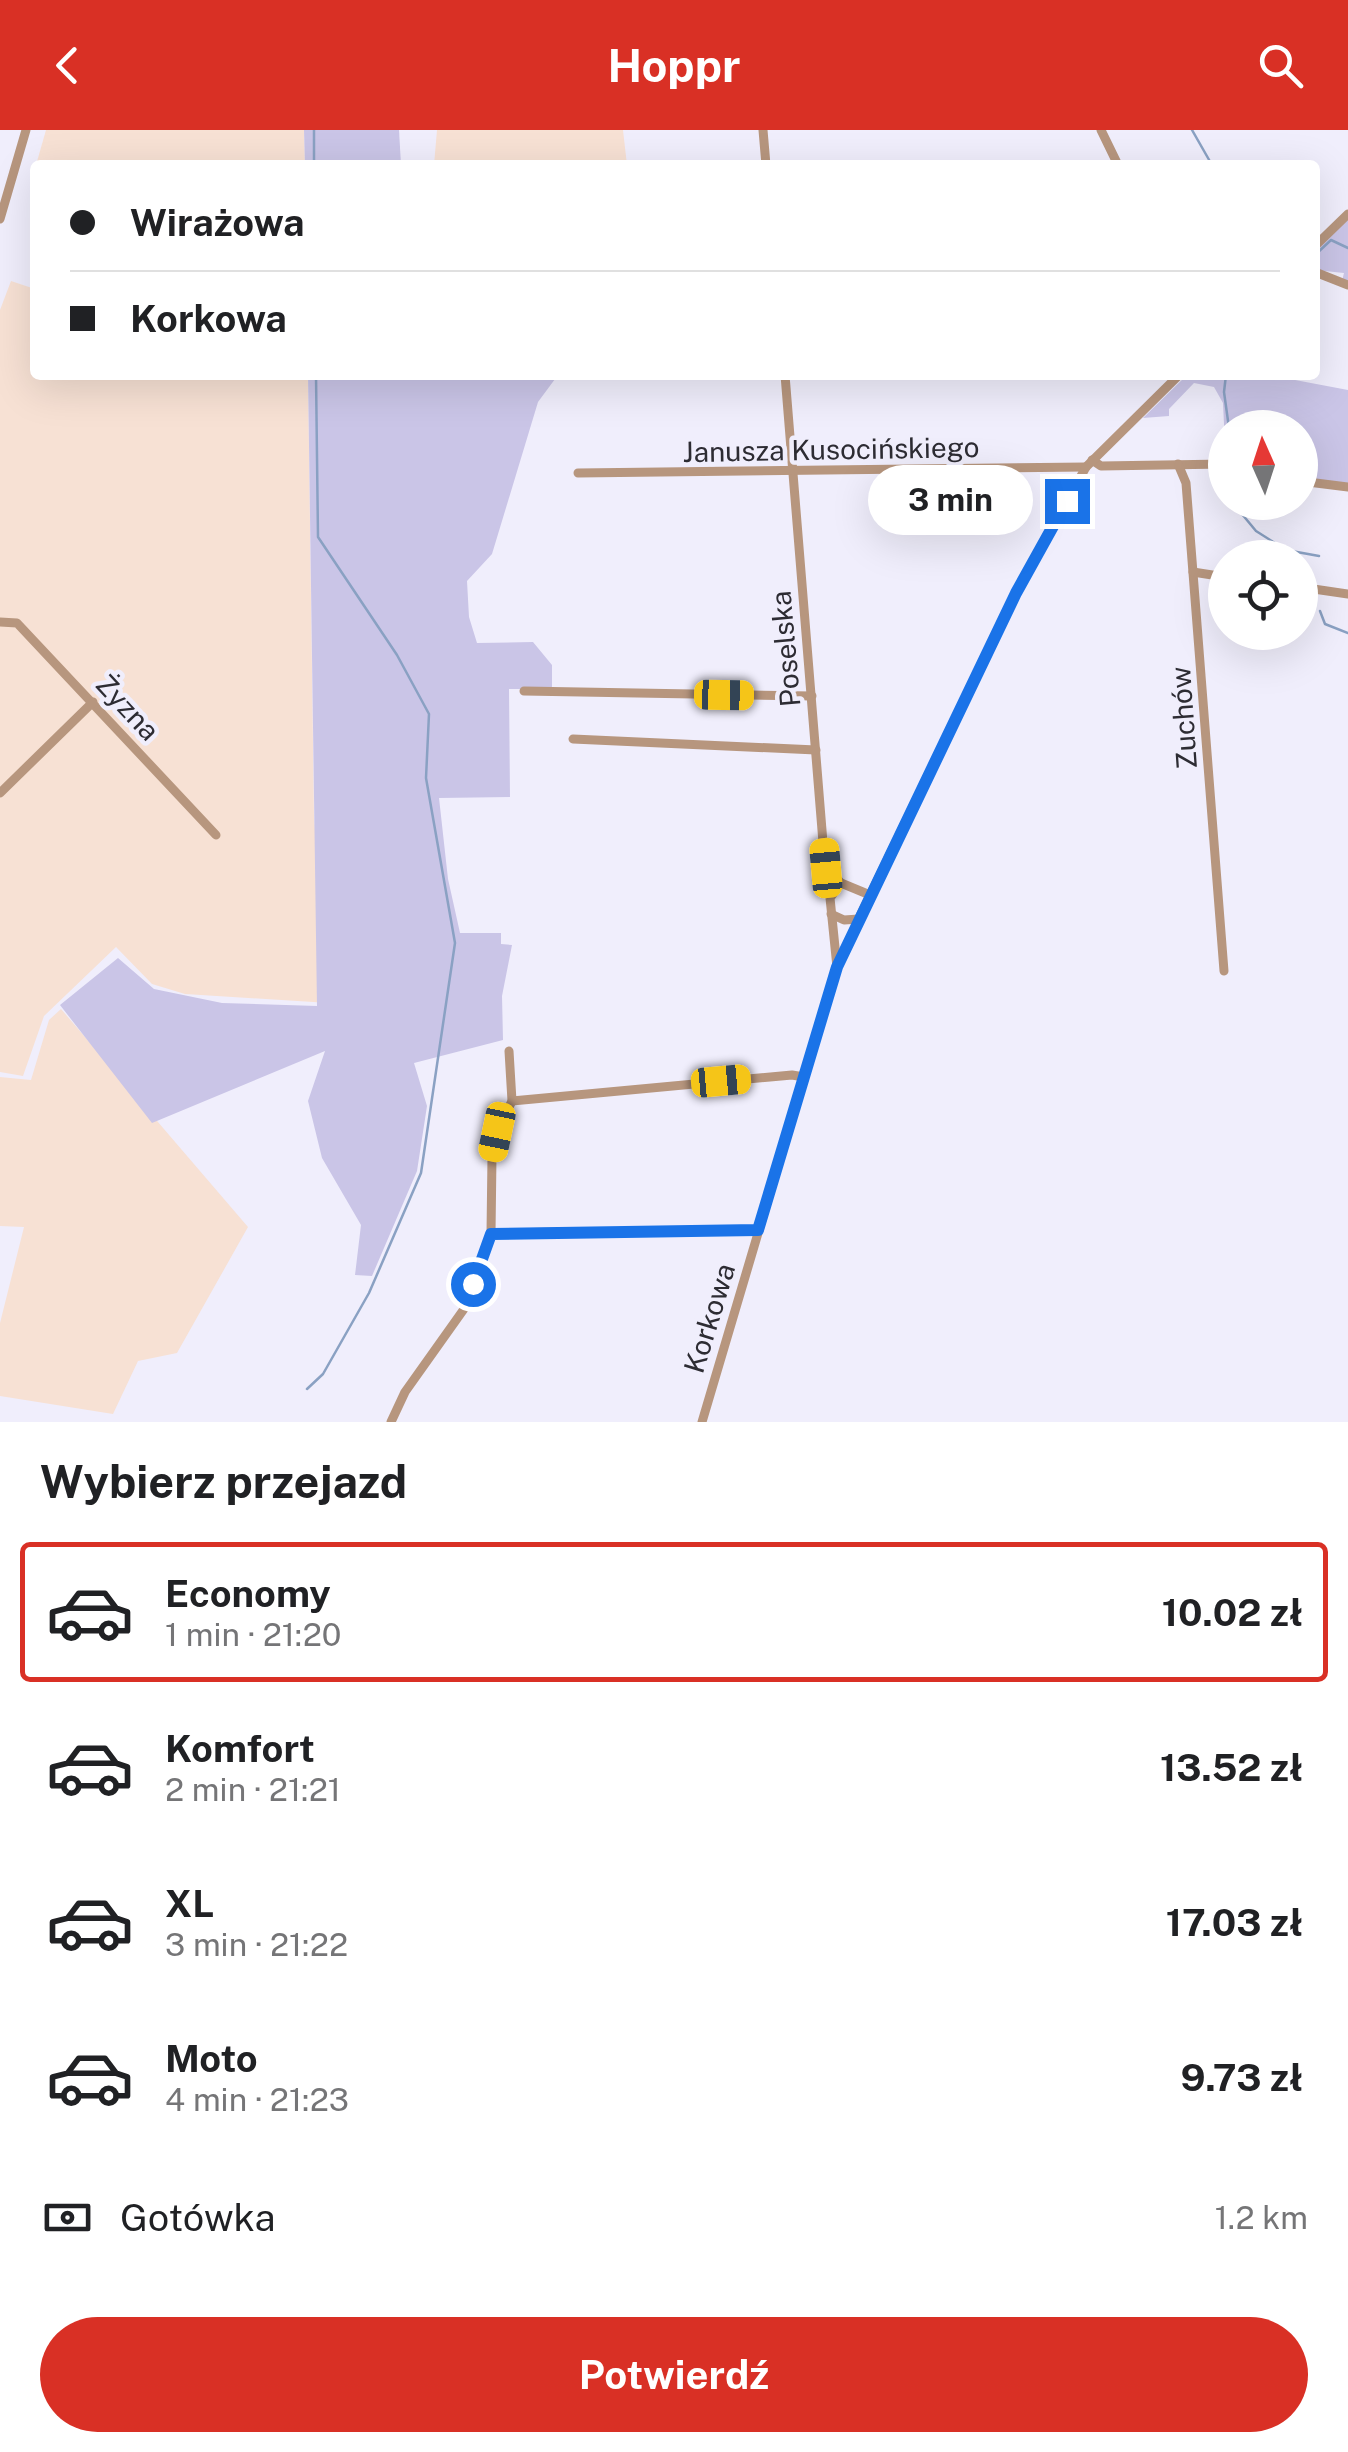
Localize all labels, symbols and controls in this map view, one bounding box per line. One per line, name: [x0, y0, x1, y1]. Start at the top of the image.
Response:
icon: back: [40, 38, 95, 93]
icon: search: [1253, 38, 1308, 93]
text: Hoppr: [607, 39, 741, 92]
text: Wirażowa: [130, 200, 304, 245]
text: Korkowa: [130, 296, 287, 341]
north arrow: [1208, 410, 1318, 520]
map controls: [1208, 410, 1318, 650]
street label: Janusza Kusocińskiego: [682, 430, 980, 468]
callout: 3 min: [867, 466, 1032, 536]
route end: [1045, 479, 1090, 524]
text: 3 min: [908, 481, 993, 518]
button: locate: [1208, 540, 1318, 650]
street label: Poselska: [763, 590, 807, 708]
street label: Zuchów: [1163, 665, 1203, 770]
street label: Żyzna: [90, 667, 166, 747]
car: [694, 679, 754, 711]
car: [808, 837, 844, 899]
car: [690, 1063, 752, 1099]
car: [476, 1100, 518, 1164]
street label: Korkowa: [677, 1259, 741, 1377]
route start: [451, 1262, 496, 1307]
text: Wybierz przejazd: [40, 1455, 407, 1508]
icon: car: [45, 1567, 135, 1657]
text: Economy: [165, 1571, 331, 1616]
text: 10.02 zł: [1162, 1590, 1303, 1635]
text: 1 min · 21:20: [165, 1616, 341, 1653]
icon: car: [45, 1722, 135, 1812]
text: Komfort: [165, 1726, 315, 1771]
text: 13.52 zł: [1160, 1745, 1303, 1790]
text: 2 min · 21:21: [165, 1771, 341, 1808]
icon: car: [45, 1877, 135, 1967]
text: XL: [165, 1881, 214, 1926]
text: 17.03 zł: [1166, 1900, 1303, 1945]
text: 3 min · 21:22: [165, 1926, 348, 1963]
icon: car: [45, 2032, 135, 2122]
text: Moto: [165, 2036, 258, 2081]
text: 9.73 zł: [1181, 2055, 1303, 2100]
text: 4 min · 21:23: [165, 2081, 349, 2118]
icon: cash: [40, 2190, 95, 2245]
text: Gotówka: [120, 2195, 275, 2240]
text: 1.2 km: [1215, 2199, 1308, 2236]
button: Potwierdź: [40, 2317, 1308, 2432]

